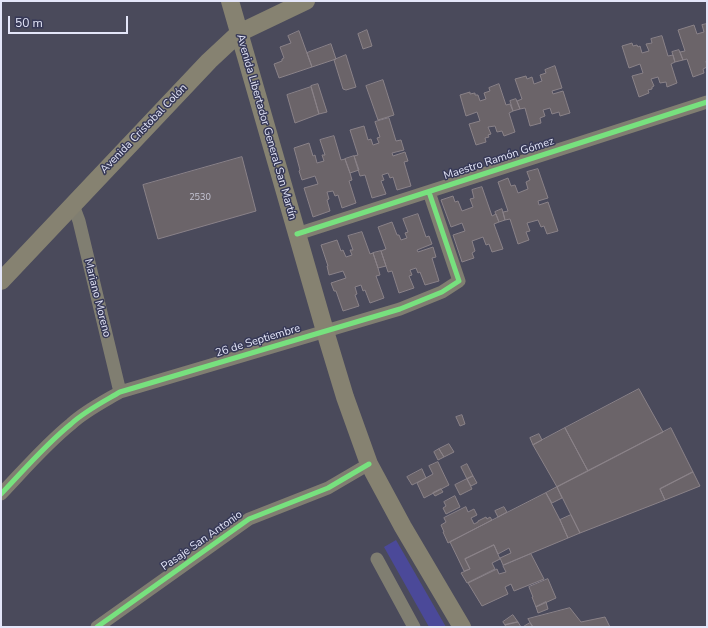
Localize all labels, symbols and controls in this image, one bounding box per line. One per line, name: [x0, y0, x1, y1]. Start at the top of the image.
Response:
scale bar: [10, 8, 130, 34]
text: 50 m: [15, 15, 43, 31]
street label: Avenida Libertador General San Martín: [233, 33, 299, 221]
street label: Avenida Cristobal Colón: [98, 82, 190, 176]
street label: Maestro Ramón Gómez: [442, 135, 556, 183]
house number: 2530: [189, 193, 211, 203]
street label: Mariano Moreno: [81, 257, 113, 339]
street label: 26 de Septiembre: [214, 322, 302, 360]
street label: Pasaje San Antonio: [159, 508, 245, 574]

